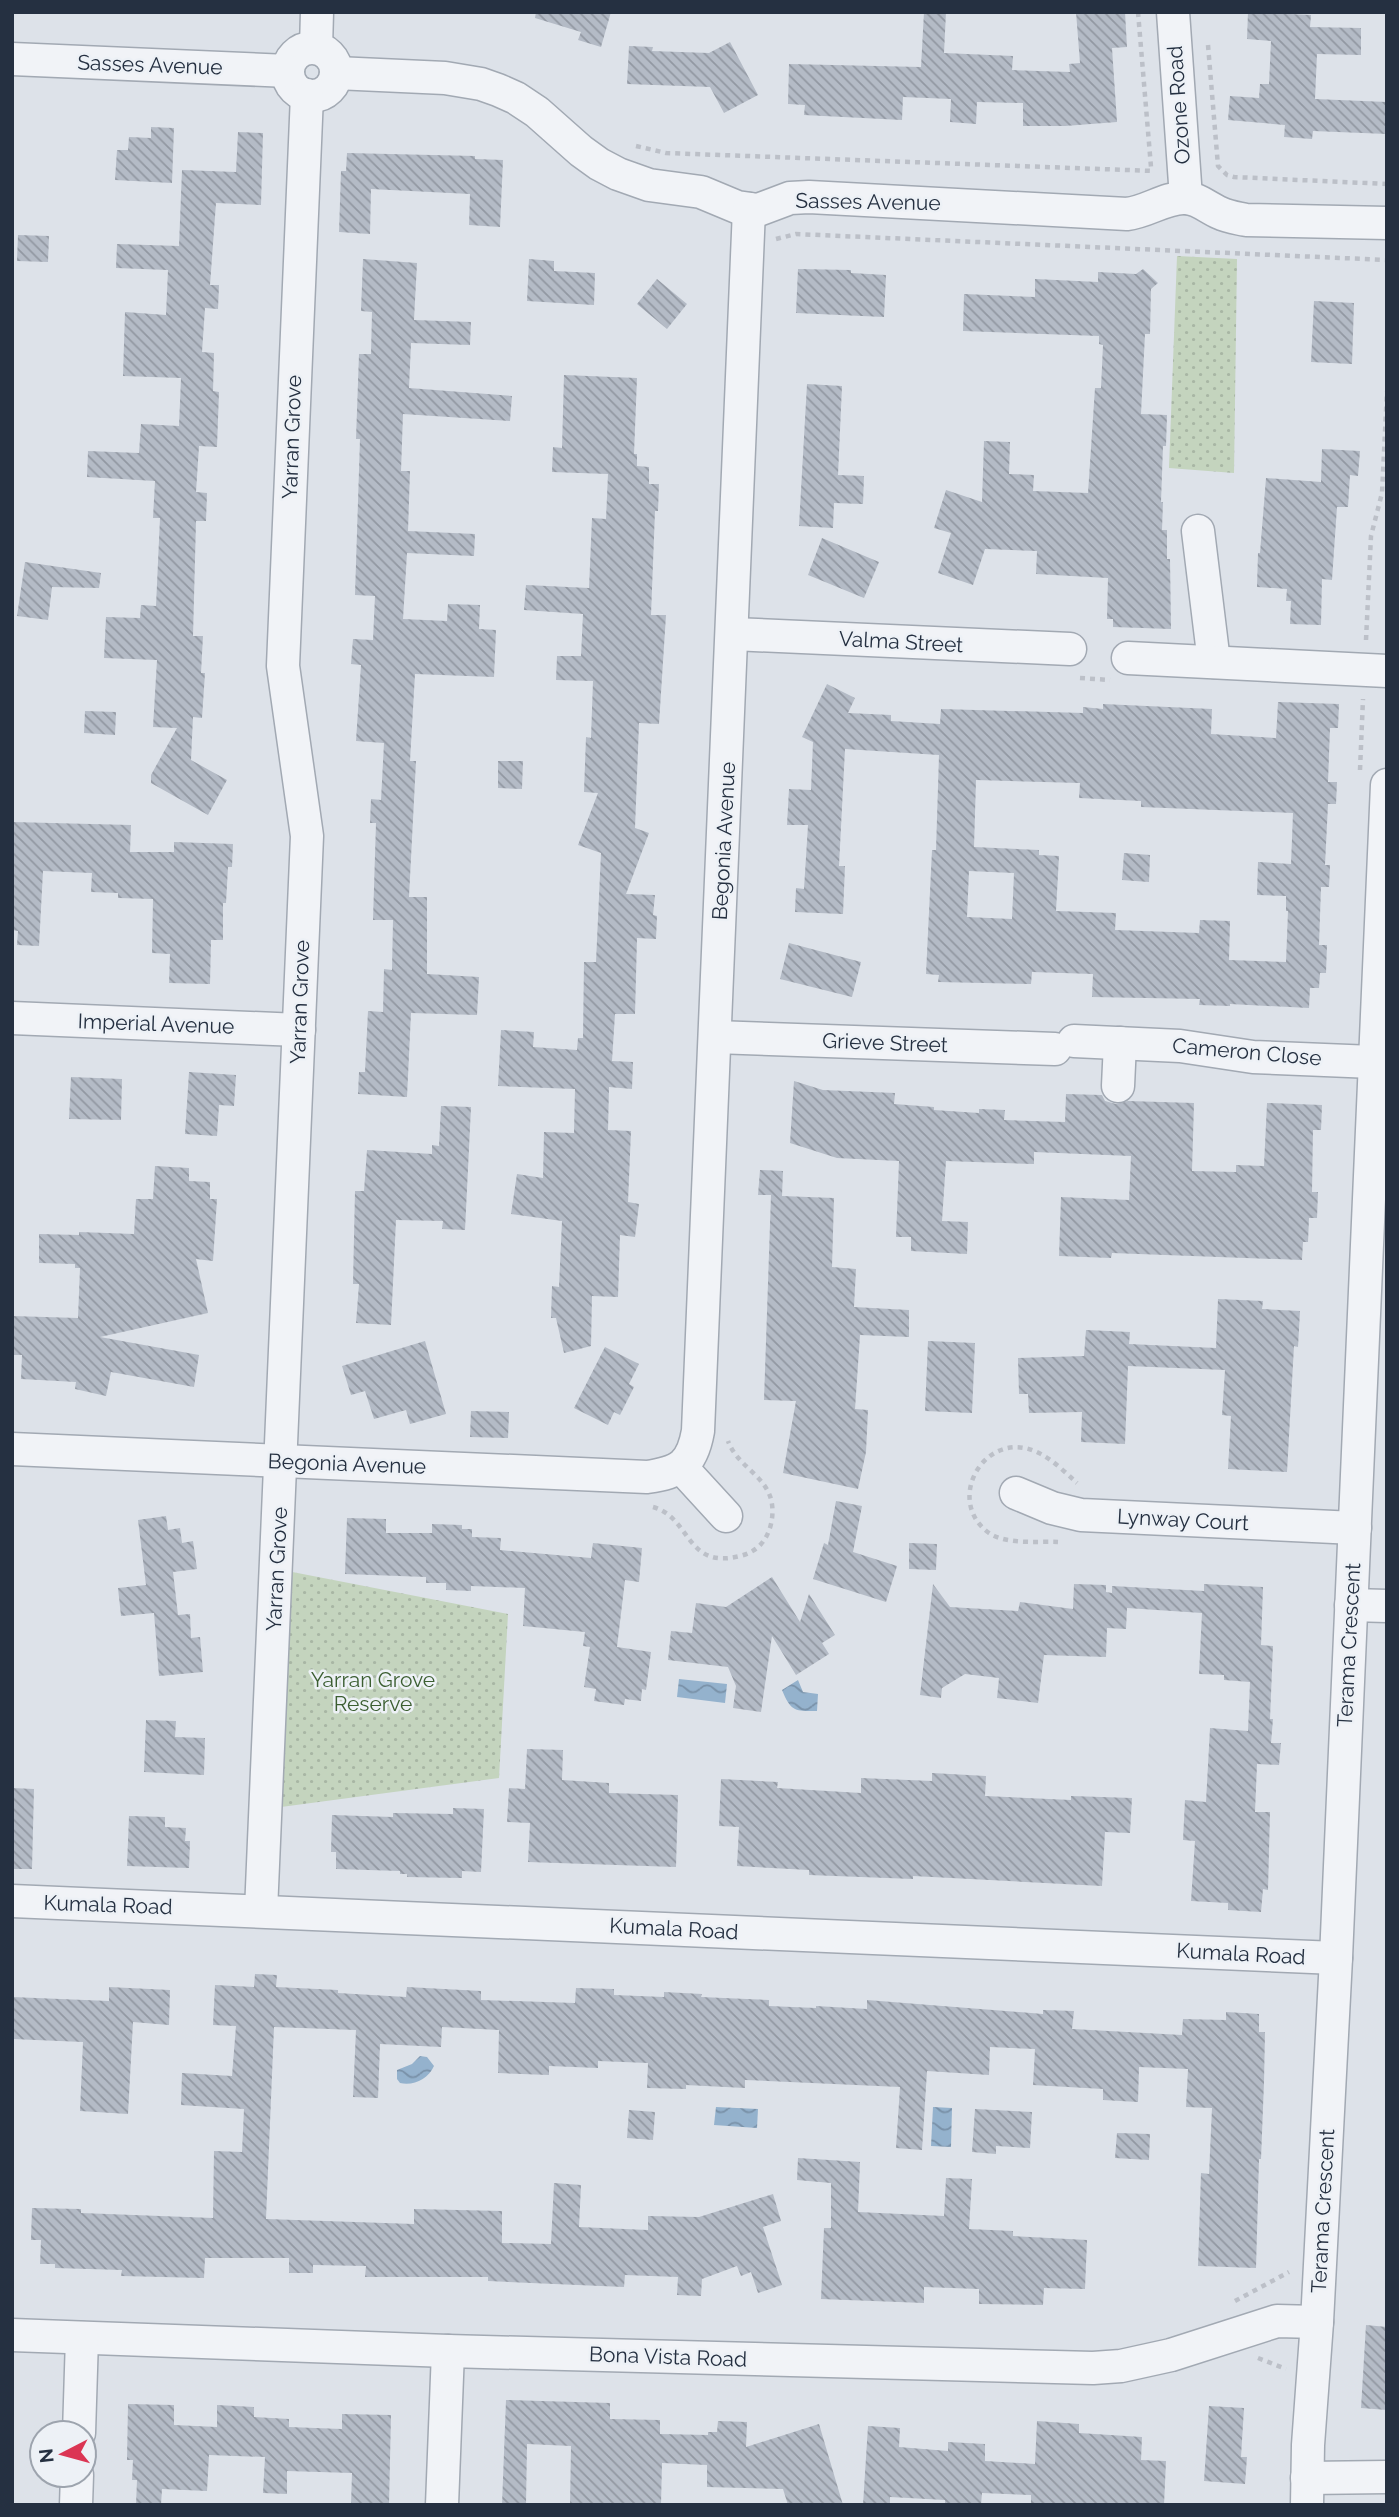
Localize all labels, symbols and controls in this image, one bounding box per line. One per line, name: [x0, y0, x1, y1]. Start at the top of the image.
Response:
street label: Ozone Road: [1162, 45, 1195, 165]
street label: Sasses Avenue: [77, 49, 223, 80]
street label: Sasses Avenue: [795, 188, 941, 215]
street label: Yarran Grove: [277, 374, 306, 500]
street label: Valma Street: [838, 626, 964, 657]
street label: Begonia Avenue: [707, 761, 740, 921]
street label: Yarran Grove: [285, 939, 314, 1065]
street label: Imperial Avenue: [77, 1008, 235, 1039]
street label: Grieve Street: [822, 1028, 948, 1057]
street label: Cameron Close: [1171, 1033, 1323, 1070]
street label: Begonia Avenue: [267, 1448, 427, 1479]
street label: Lynway Court: [1117, 1504, 1250, 1535]
street label: Yarran Grove: [261, 1506, 292, 1632]
street label: Terama Crescent: [1332, 1562, 1365, 1728]
park label: Yarran Grove Reserve: [311, 1667, 435, 1716]
street label: Kumala Road: [43, 1890, 173, 1919]
street label: Kumala Road: [609, 1913, 739, 1944]
street label: Kumala Road: [1176, 1938, 1306, 1969]
street label: Terama Crescent: [1306, 2128, 1339, 2294]
street label: Bona Vista Road: [589, 2341, 747, 2372]
north arrow: [28, 2419, 98, 2489]
text: N: [34, 2447, 58, 2464]

